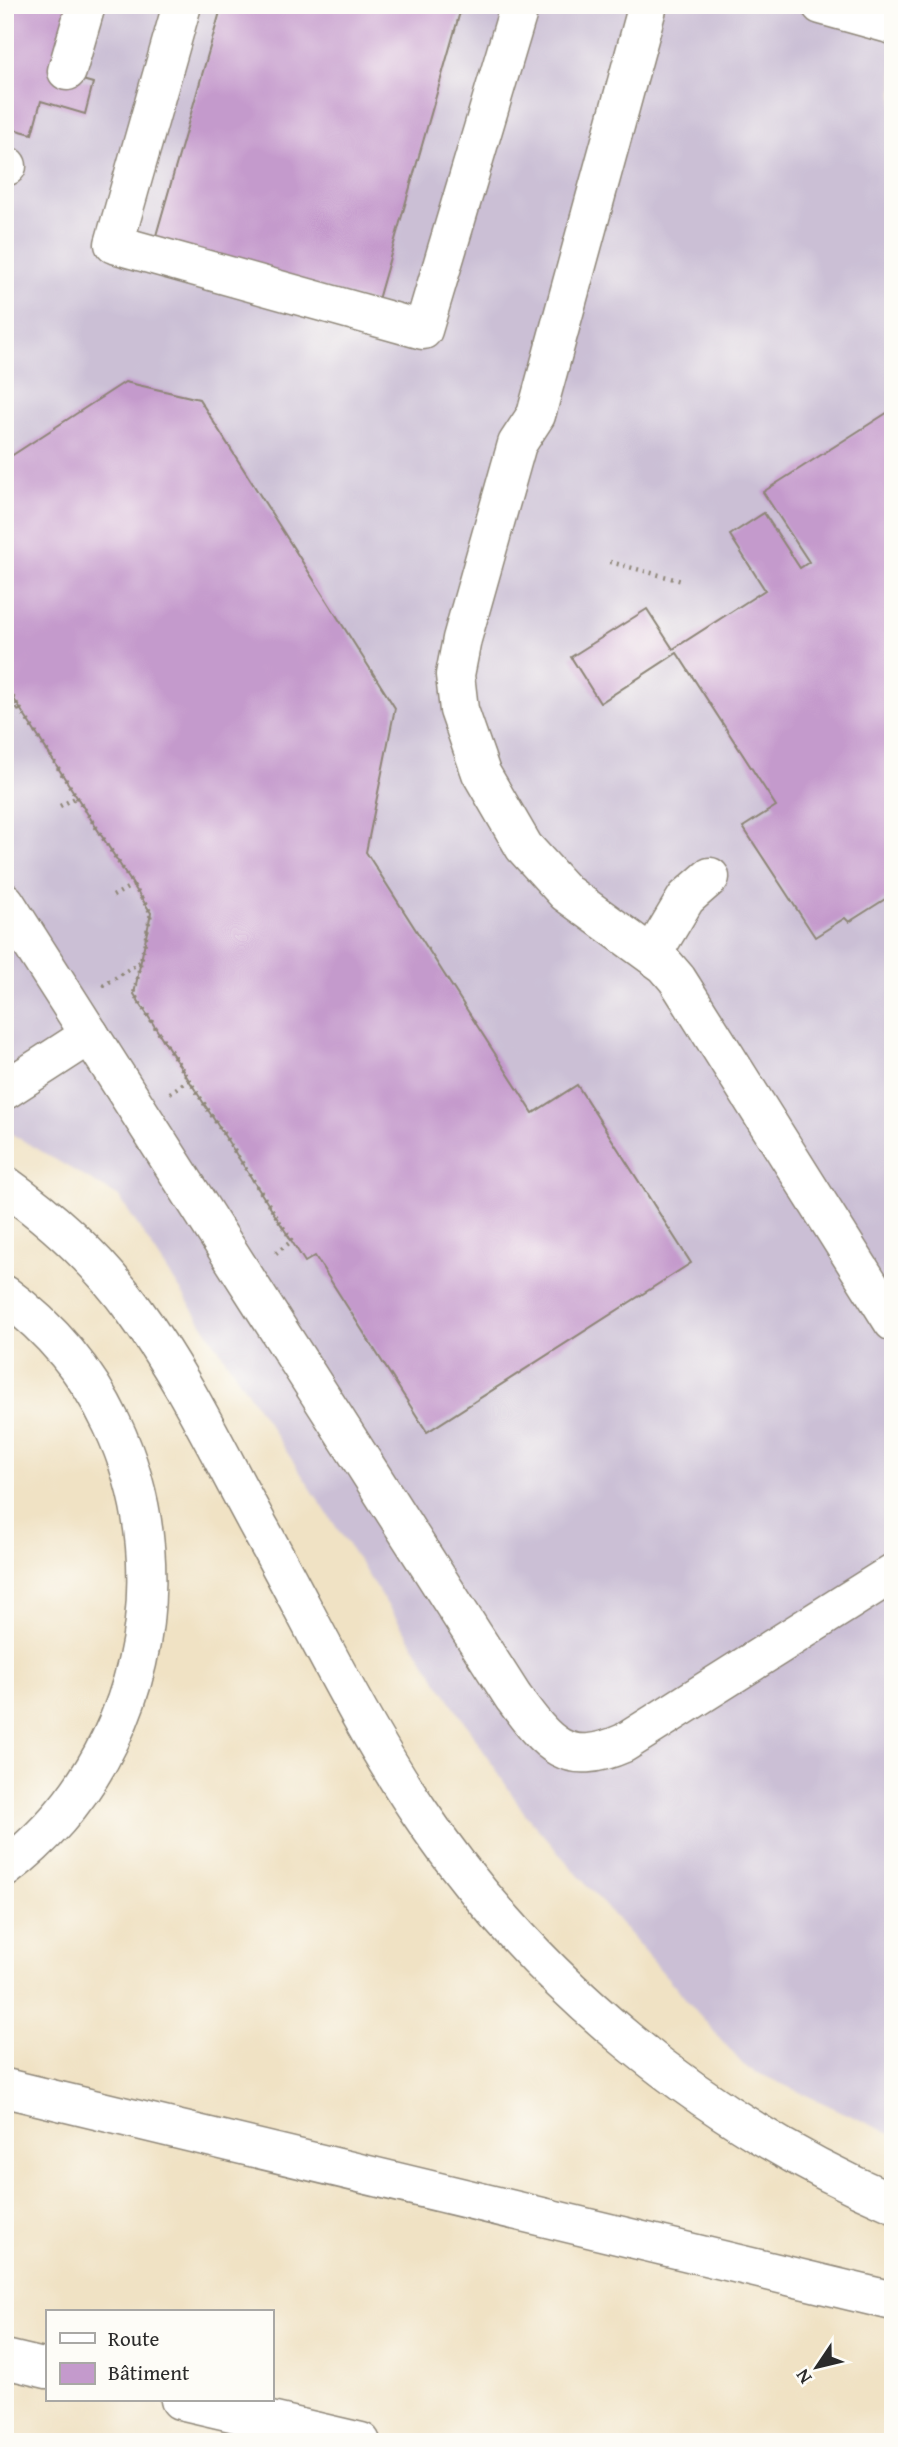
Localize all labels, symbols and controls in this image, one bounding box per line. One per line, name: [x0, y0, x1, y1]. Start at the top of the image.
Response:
legend: [46, 2310, 273, 2402]
text: Route: [108, 2323, 160, 2354]
north arrow: [782, 2332, 852, 2402]
text: Bâtiment: [108, 2357, 190, 2388]
text: N: [788, 2363, 818, 2390]

